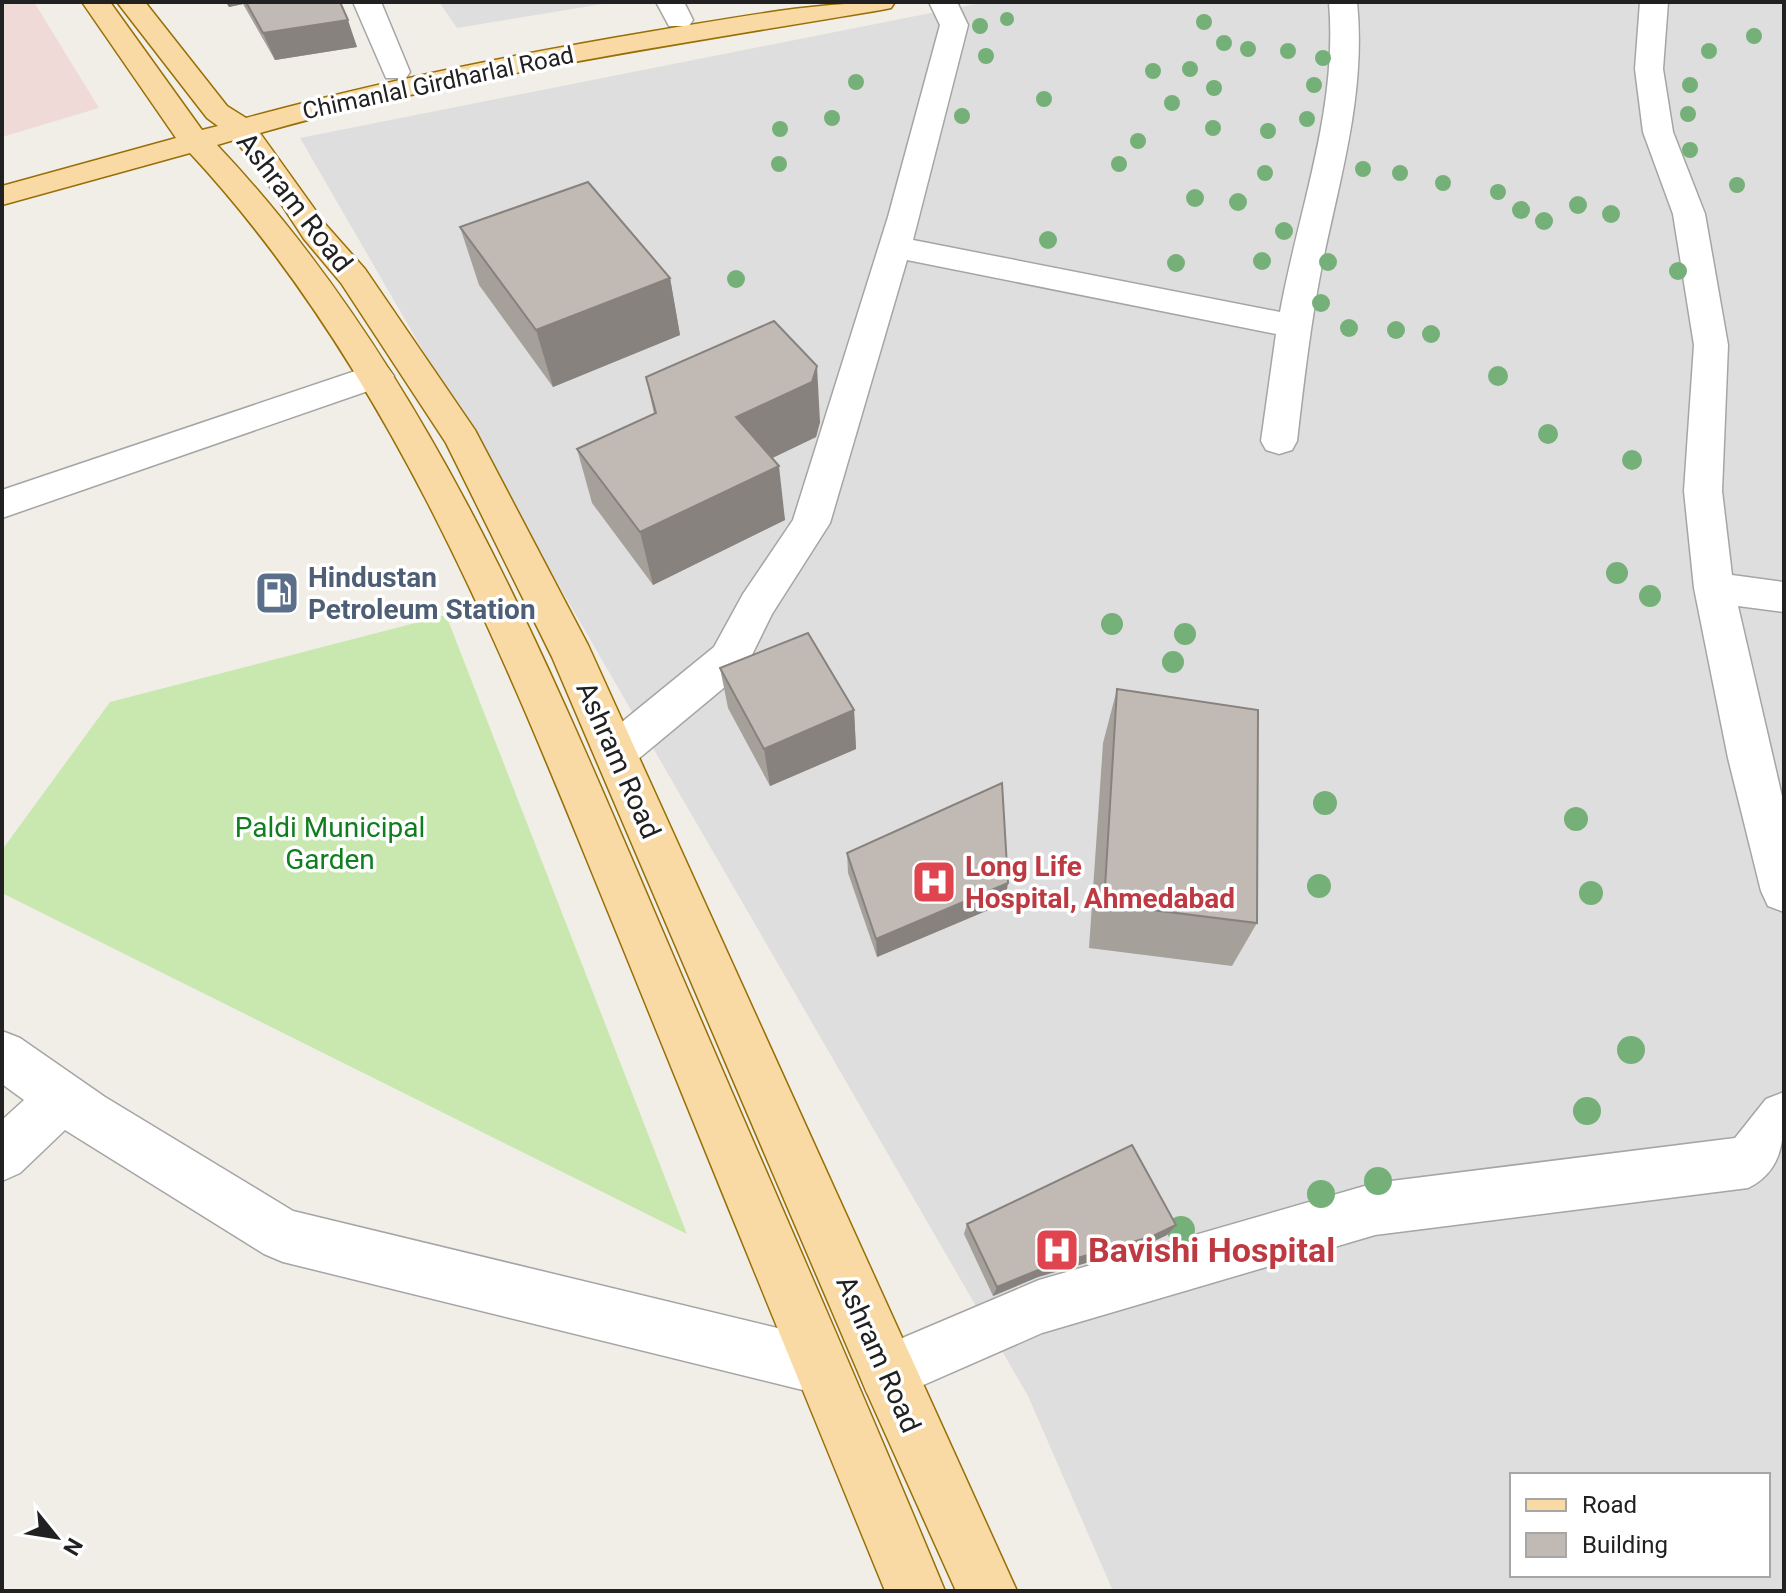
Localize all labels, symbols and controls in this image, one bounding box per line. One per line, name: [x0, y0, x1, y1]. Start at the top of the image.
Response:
street label: Chimanlal Girdharlal Road: [300, 41, 576, 125]
street label: Ashram Road: [230, 126, 359, 279]
place label: Hindustan Petroleum Station: [308, 561, 536, 626]
fuel station icon: Hindustan Petroleum Station: [253, 569, 301, 617]
street label: Ashram Road: [569, 677, 668, 844]
park label: Paldi Municipal Garden: [235, 811, 425, 876]
place label: Long Life Hospital, Ahmedabad: [965, 850, 1235, 915]
hospital icon: Long Life Hospital, Ahmedabad: [910, 858, 958, 906]
hospital icon: Bavishi Hospital: [1033, 1226, 1081, 1274]
place label: Bavishi Hospital: [1088, 1230, 1335, 1270]
street label: Ashram Road: [829, 1271, 928, 1438]
legend: [1510, 1473, 1770, 1577]
text: Road: [1582, 1491, 1637, 1519]
north arrow: [16, 1497, 96, 1577]
text: Building: [1582, 1531, 1668, 1559]
text: N: [58, 1534, 88, 1560]

